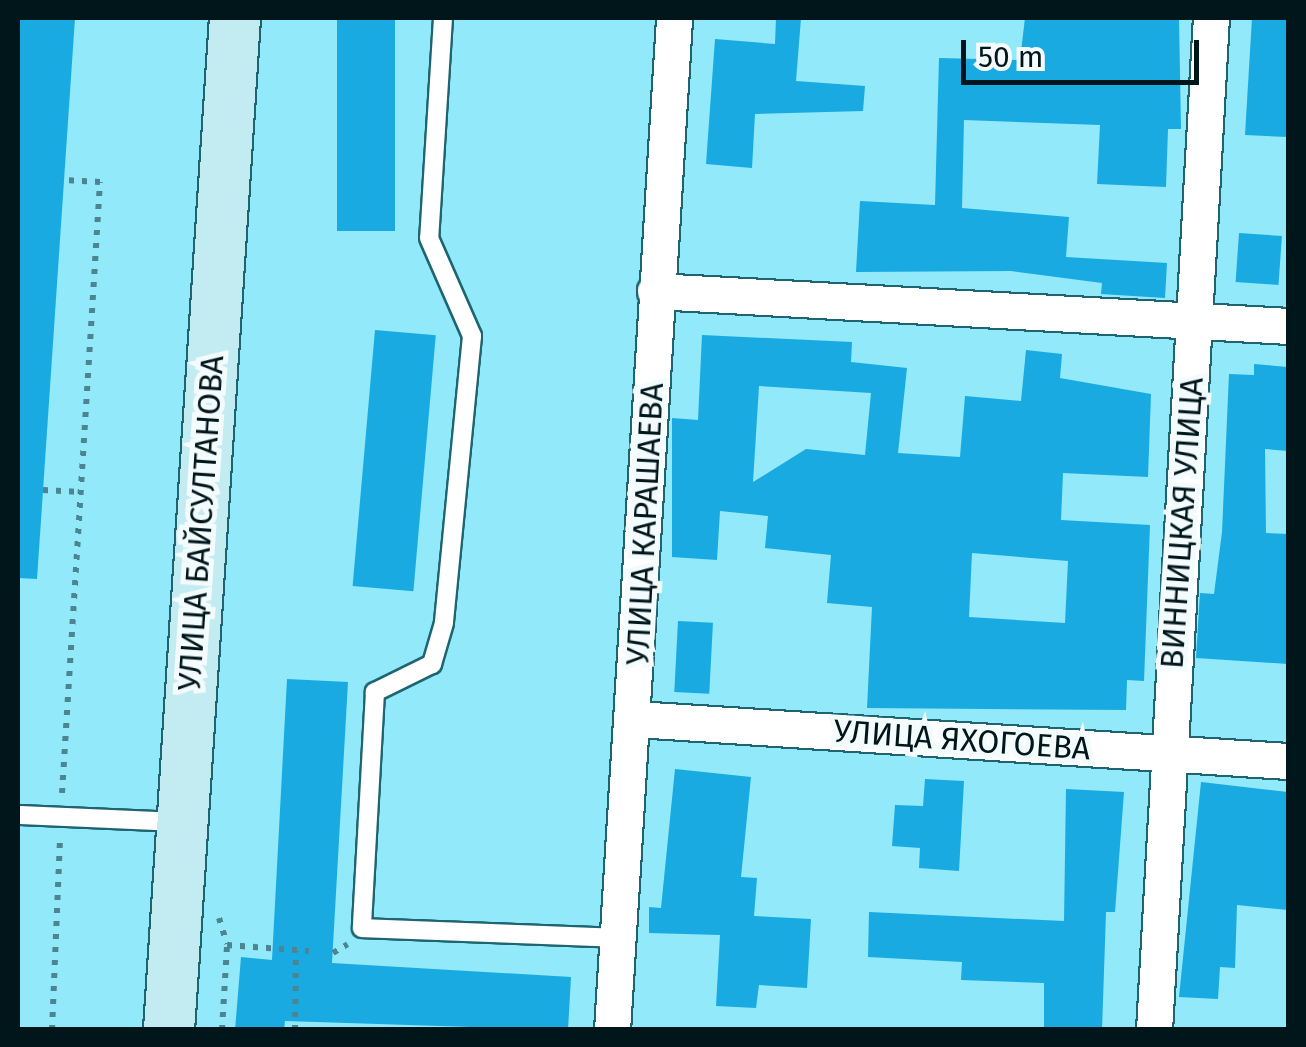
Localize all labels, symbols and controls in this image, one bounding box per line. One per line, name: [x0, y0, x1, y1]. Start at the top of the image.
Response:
scale bar: [966, 20, 1204, 82]
text: 50 m: [978, 39, 1043, 75]
street label: УЛИЦА БАЙСУЛТАНОВА: [170, 354, 232, 692]
street label: ВИННИЦКАЯ УЛИЦА: [1153, 376, 1211, 670]
street label: УЛИЦА КАРАШАЕВА: [618, 382, 672, 666]
street label: УЛИЦА ЯХОГОЕВА: [832, 712, 1092, 768]

